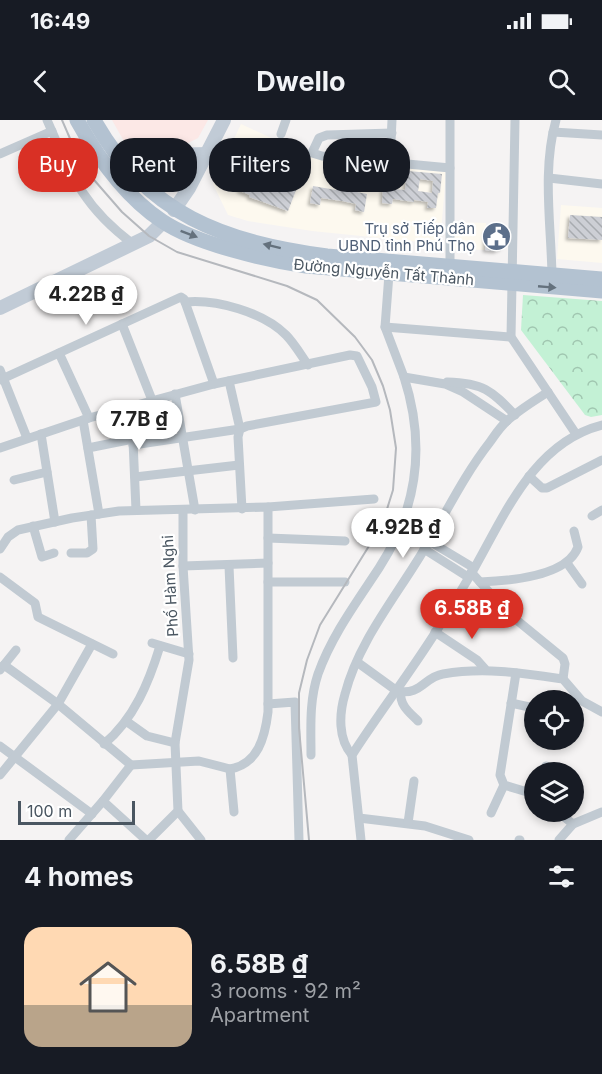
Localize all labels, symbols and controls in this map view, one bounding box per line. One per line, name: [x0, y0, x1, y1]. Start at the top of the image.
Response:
text: 16:49: [30, 8, 90, 34]
icon: back: [24, 65, 57, 98]
text: Dwello: [256, 65, 346, 98]
icon: search: [545, 65, 578, 98]
chip: Buy: [18, 138, 98, 192]
chip: Rent: [110, 138, 197, 192]
chip: Filters: [209, 138, 311, 192]
chip: New: [323, 138, 410, 192]
place label: Trụ sở Tiếp dân UBND tỉnh Phú Thọ: [338, 219, 475, 255]
public building icon: Trụ sở Tiếp dân UBND tỉnh Phú Thọ: [480, 221, 512, 253]
one-way arrow: [180, 230, 198, 239]
one-way arrow: [263, 240, 282, 250]
street label: Đường Nguyễn Tất Thành: [293, 255, 475, 289]
pin: 4.22B ₫: [31, 275, 141, 326]
text: 4.22B ₫: [48, 282, 124, 306]
one-way arrow: [537, 282, 556, 292]
pin: 7.7B ₫: [90, 400, 188, 451]
text: 7.7B ₫: [110, 407, 168, 431]
pin: 4.92B ₫: [348, 508, 458, 559]
text: 4.92B ₫: [365, 515, 441, 539]
street label: Phố Hàm Nghi: [158, 535, 182, 637]
pin: 6.58B ₫: [417, 589, 527, 640]
text: 6.58B ₫: [434, 596, 510, 620]
map controls: [524, 690, 584, 822]
button: locate: [524, 690, 584, 750]
button: layers: [524, 762, 584, 822]
scale bar: [18, 798, 135, 826]
text: 100 m: [27, 801, 72, 821]
icon: filters: [545, 860, 578, 893]
text: 4 homes: [24, 861, 134, 892]
text: 6.58B ₫: [210, 948, 308, 979]
icon: home: [72, 951, 144, 1023]
text: 3 rooms · 92 m²: [210, 979, 361, 1003]
text: Apartment: [210, 1003, 309, 1027]

